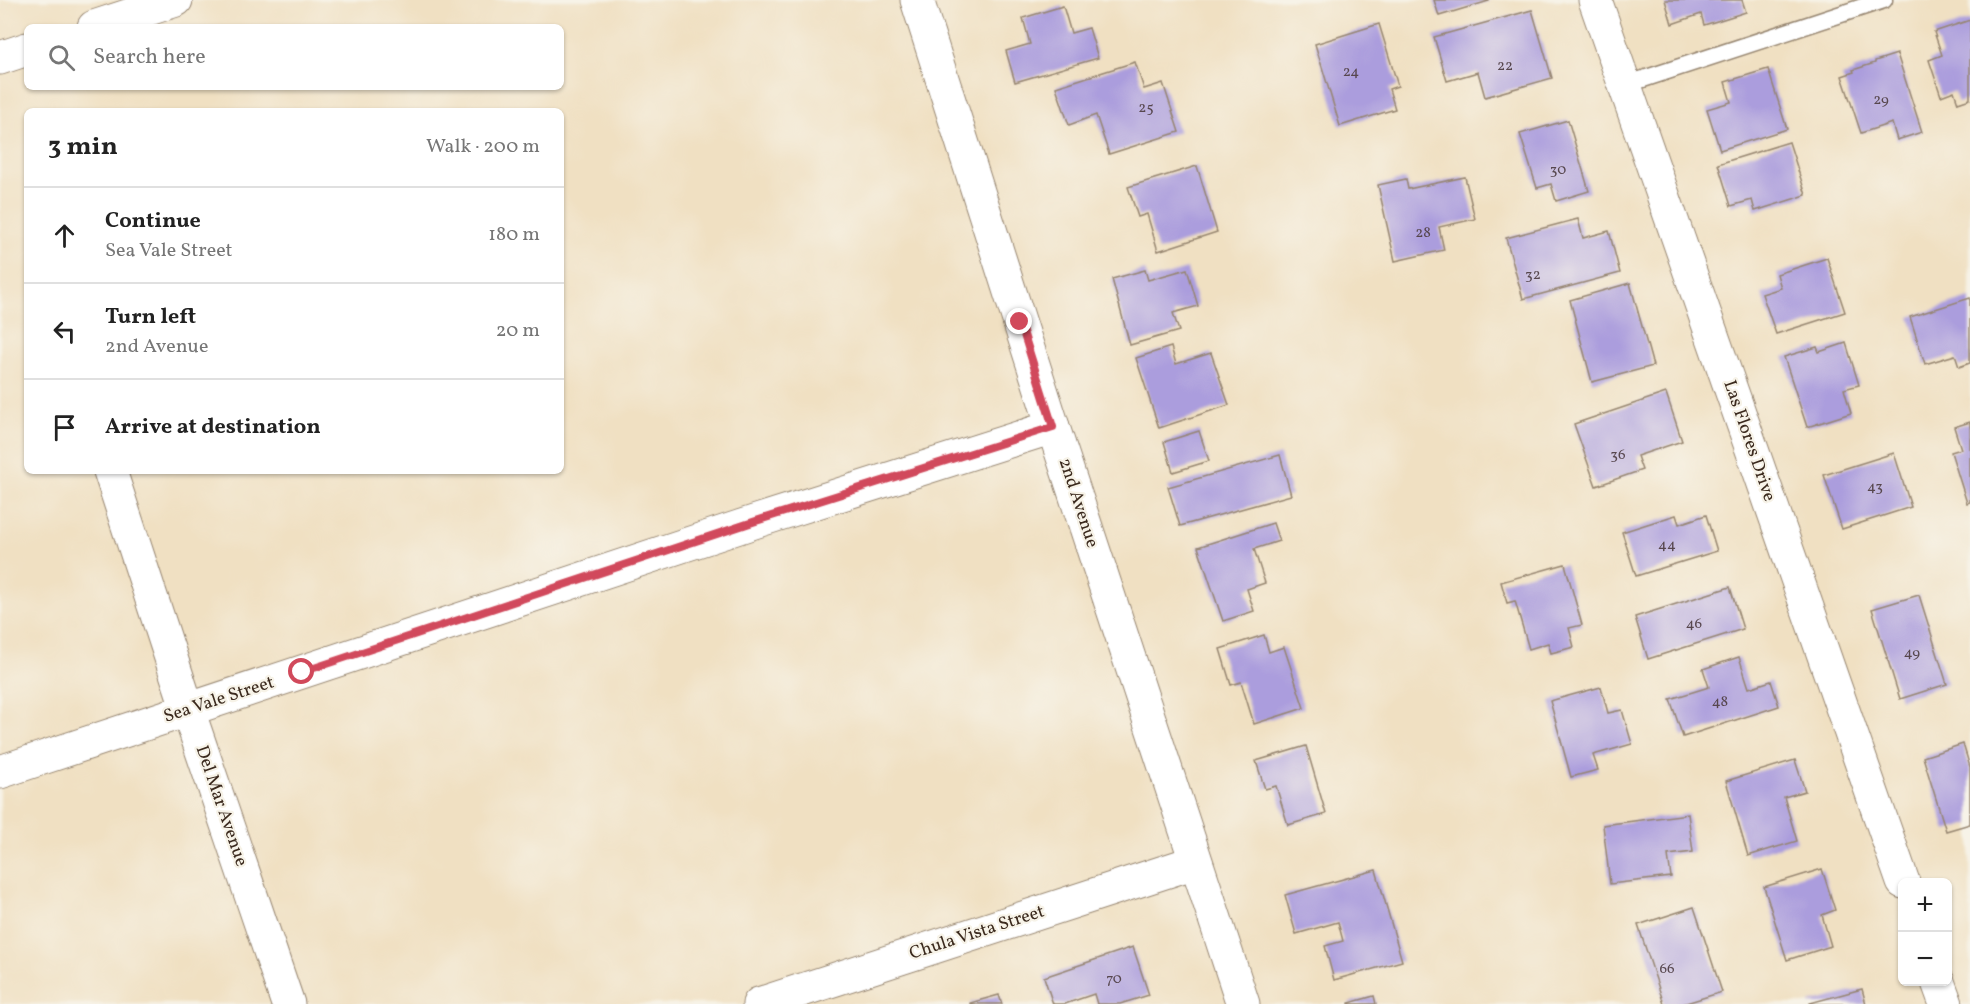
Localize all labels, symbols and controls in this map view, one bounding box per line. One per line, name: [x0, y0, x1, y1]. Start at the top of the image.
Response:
search box: [24, 24, 564, 90]
icon: search: [45, 41, 78, 74]
text: Search here: [93, 42, 206, 73]
house number: 22: [1497, 56, 1513, 77]
house number: 24: [1343, 62, 1359, 83]
house number: 29: [1873, 90, 1889, 111]
house number: 25: [1138, 98, 1154, 119]
text: 3 min: [48, 129, 118, 165]
text: Walk · 200 m: [426, 133, 540, 161]
house number: 30: [1550, 160, 1566, 181]
text: Continue: [105, 206, 201, 237]
icon: ahead: [48, 219, 81, 252]
text: 180 m: [488, 221, 540, 249]
house number: 28: [1415, 223, 1431, 244]
text: Sea Vale Street: [105, 237, 233, 265]
house number: 32: [1525, 265, 1541, 286]
text: Turn left: [105, 302, 196, 333]
route end: [1006, 308, 1032, 334]
icon: left: [48, 315, 81, 348]
text: 20 m: [496, 317, 540, 345]
text: 2nd Avenue: [105, 333, 208, 361]
street label: Las Flores Drive: [1717, 377, 1781, 505]
icon: arrive: [48, 411, 81, 444]
text: Arrive at destination: [105, 412, 321, 443]
house number: 36: [1610, 445, 1626, 466]
street label: 2nd Avenue: [1052, 455, 1104, 551]
house number: 43: [1867, 477, 1883, 498]
house number: 44: [1658, 535, 1676, 556]
house number: 46: [1686, 614, 1702, 635]
house number: 49: [1904, 643, 1920, 664]
route start: [288, 658, 314, 684]
street label: Sea Vale Street: [161, 670, 277, 730]
house number: 48: [1712, 692, 1728, 713]
street label: Del Mar Avenue: [189, 742, 253, 870]
map controls: [1898, 878, 1952, 986]
button: +: [1898, 878, 1952, 932]
street label: Chula Vista Street: [906, 899, 1048, 967]
button: −: [1898, 932, 1952, 986]
house number: 66: [1659, 959, 1675, 980]
house number: 70: [1106, 969, 1122, 990]

